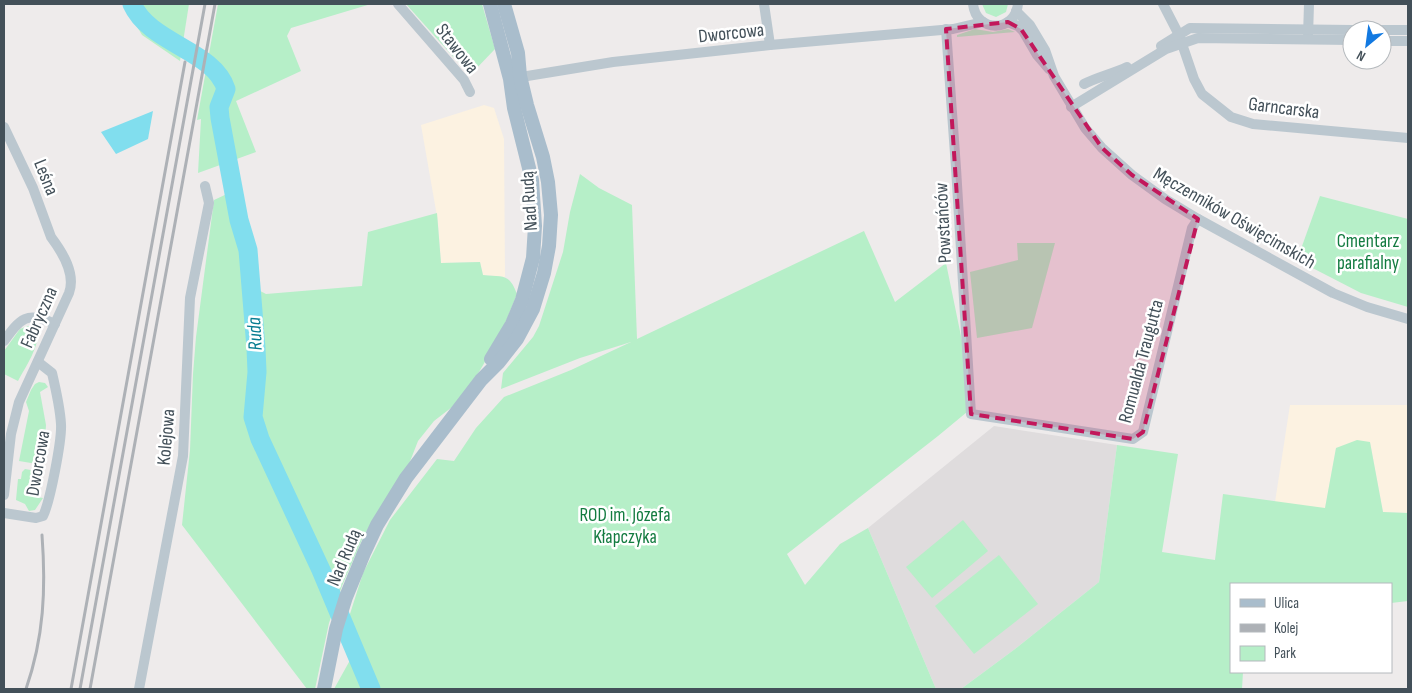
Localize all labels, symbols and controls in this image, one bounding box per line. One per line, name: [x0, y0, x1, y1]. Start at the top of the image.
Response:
street label: Stawowa: [430, 19, 483, 79]
street label: Dworcowa: [697, 19, 765, 48]
north arrow: [1342, 20, 1392, 70]
text: N: [1354, 47, 1368, 65]
street label: Garncarska: [1247, 93, 1321, 124]
street label: Leśna: [28, 156, 63, 199]
street label: Męczenników Oświęcimskich: [1149, 162, 1319, 274]
street label: Nad Rudą: [516, 170, 543, 232]
street label: Powstańców: [930, 182, 957, 264]
park label: Cmentarz parafialny: [1337, 230, 1400, 275]
street label: Fabryczna: [16, 283, 63, 352]
street label: Romualda Traugutta: [1114, 297, 1169, 426]
water label: Ruda: [242, 317, 268, 351]
street label: Kolejowa: [153, 408, 180, 466]
street label: Dworcowa: [21, 429, 56, 498]
park label: ROD im. Józefa Kłapczyka: [579, 504, 671, 549]
street label: Nad Rudą: [322, 526, 367, 590]
legend: [1230, 583, 1392, 673]
text: Ulica: [1274, 594, 1299, 613]
text: Kolej: [1274, 619, 1299, 638]
text: Park: [1274, 644, 1296, 663]

